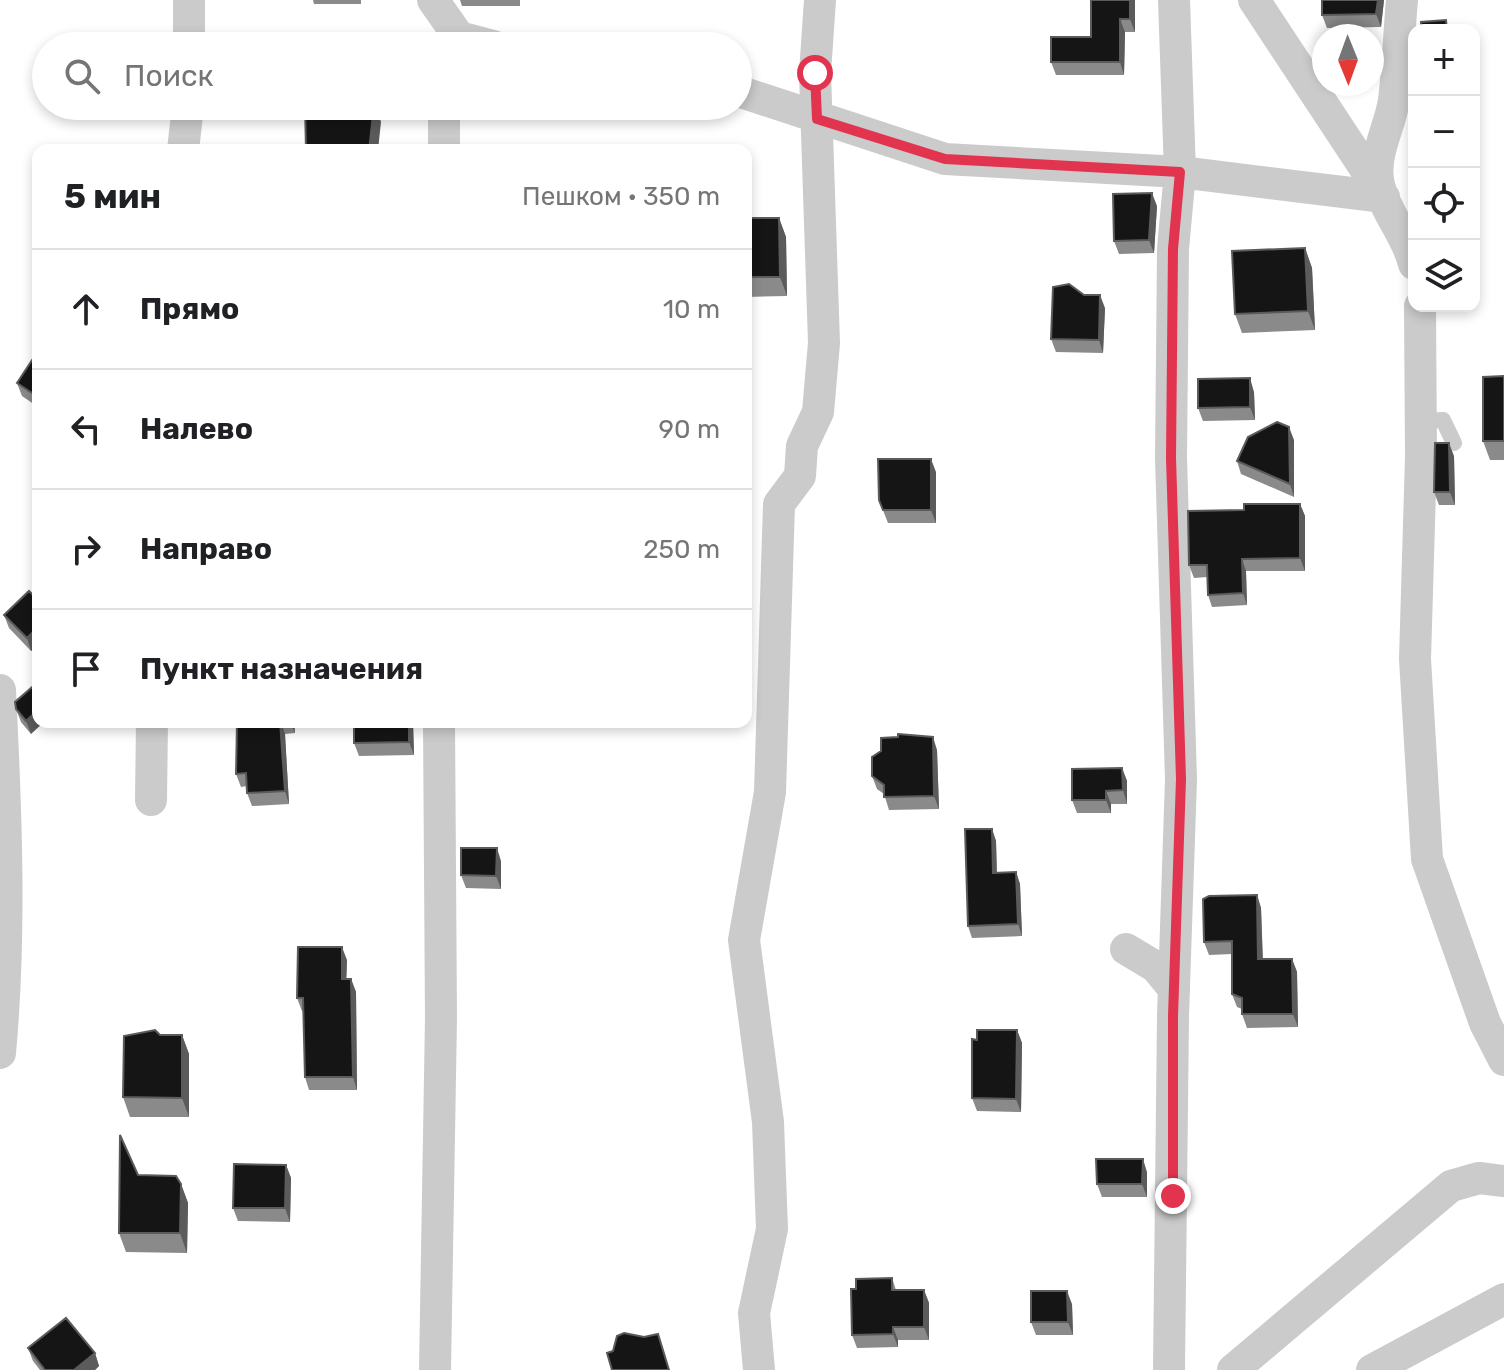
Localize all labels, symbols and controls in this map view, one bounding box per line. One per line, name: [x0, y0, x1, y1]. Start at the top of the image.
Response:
north arrow: [1312, 24, 1384, 96]
map controls: [1408, 24, 1480, 312]
button: +: [1408, 24, 1480, 96]
search box: [32, 32, 752, 120]
icon: search: [60, 54, 104, 98]
route start: [797, 55, 833, 91]
text: Поиск: [124, 58, 214, 94]
button: −: [1408, 96, 1480, 168]
button: locate: [1408, 168, 1480, 240]
text: 5 мин: [64, 176, 161, 217]
text: Пешком · 350 m: [522, 181, 720, 212]
button: layers: [1408, 240, 1480, 312]
icon: ahead: [64, 287, 108, 331]
text: Прямо: [140, 291, 239, 327]
text: 10 m: [663, 294, 720, 325]
icon: left: [64, 407, 108, 451]
text: Налево: [140, 411, 253, 447]
text: 90 m: [659, 414, 720, 445]
icon: right: [64, 527, 108, 571]
text: Направо: [140, 531, 272, 567]
text: 250 m: [643, 534, 720, 565]
icon: arrive: [64, 647, 108, 691]
text: Пункт назначения: [140, 651, 423, 687]
route end: [1155, 1178, 1191, 1214]

